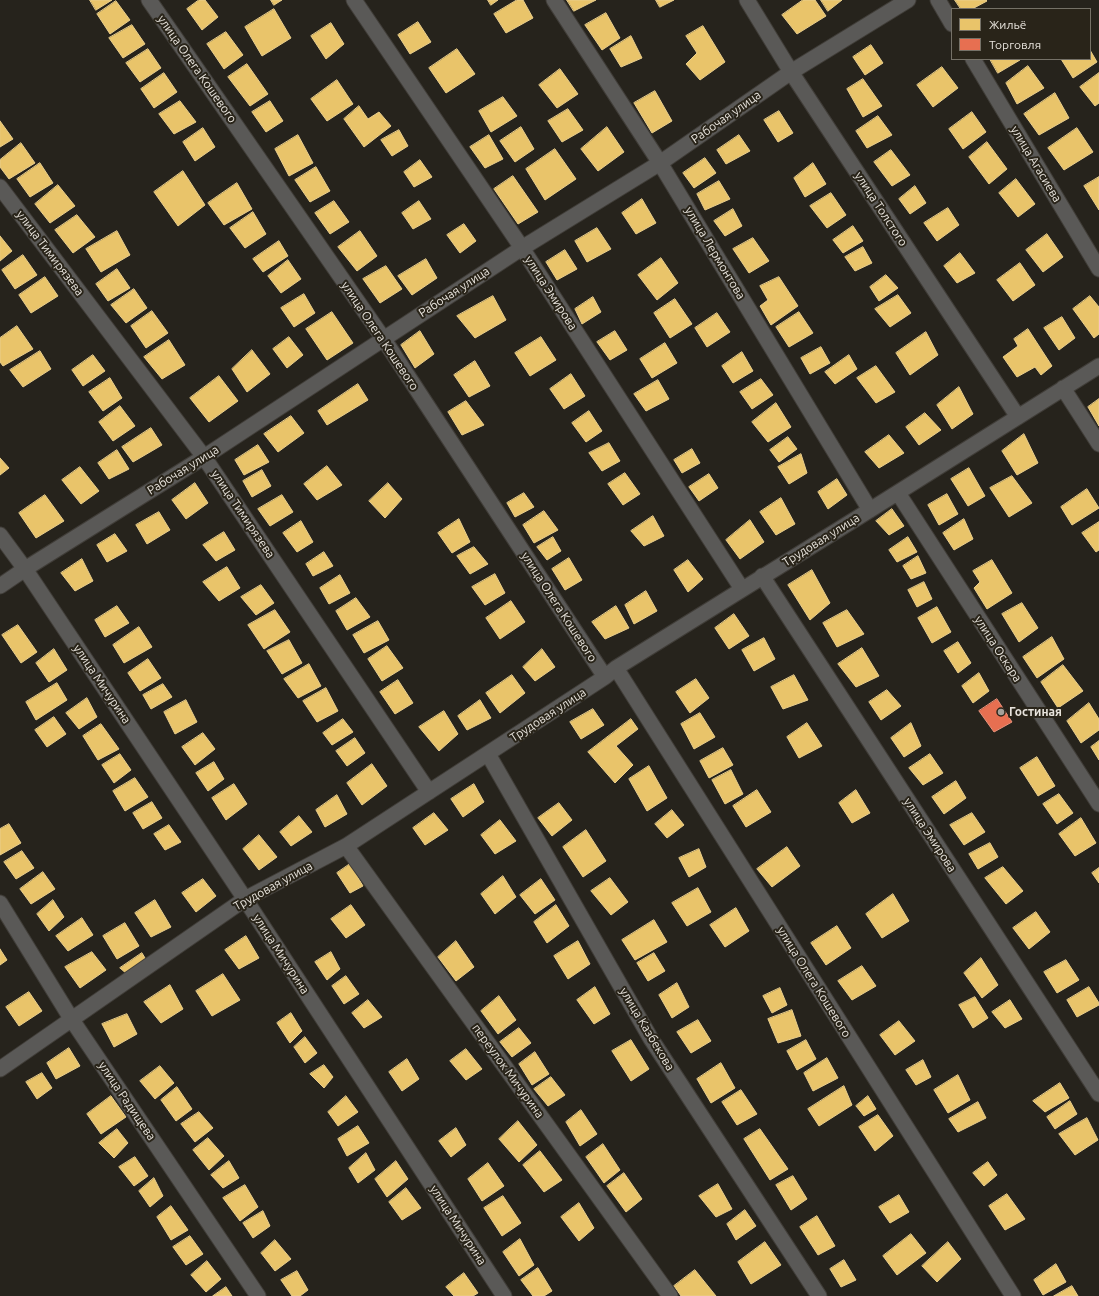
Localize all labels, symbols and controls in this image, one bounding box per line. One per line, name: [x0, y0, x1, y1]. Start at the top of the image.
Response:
legend: [951, 8, 1091, 60]
street label: улица Олега Кошевого: [154, 12, 240, 126]
text: Жильё: [989, 18, 1026, 31]
text: Торговля: [989, 38, 1041, 51]
street label: Рабочая улица: [688, 88, 764, 146]
street label: улица Агасиева: [1008, 123, 1064, 205]
street label: улица Толстого: [852, 169, 910, 249]
street label: улица Лермонтова: [682, 204, 748, 302]
street label: улица Тимирязева: [13, 207, 87, 299]
street label: улица Эмирова: [522, 253, 580, 333]
street label: Рабочая улица: [416, 264, 492, 320]
street label: улица Олега Кошевого: [338, 279, 422, 393]
street label: Рабочая улица: [145, 442, 221, 498]
street label: улица Тимирязева: [208, 467, 278, 561]
street label: Трудовая улица: [780, 511, 862, 569]
street label: улица Олега Кошевого: [518, 549, 600, 665]
street label: улица Оскара: [971, 613, 1025, 685]
street label: улица Мичурина: [70, 642, 134, 726]
street label: Трудовая улица: [507, 685, 589, 745]
place label: Гостиная: [1009, 705, 1062, 719]
marker: Гостиная: [996, 707, 1006, 717]
street label: улица Эмирова: [901, 795, 959, 875]
street label: Трудовая улица: [231, 858, 315, 914]
street label: улица Мичурина: [250, 911, 312, 997]
street label: улица Олега Кошевого: [774, 924, 854, 1040]
street label: улица Казбекова: [617, 985, 677, 1073]
street label: переулок Мичурина: [469, 1021, 547, 1121]
street label: улица Радищева: [95, 1059, 159, 1143]
street label: улица Мичурина: [427, 1182, 489, 1268]

